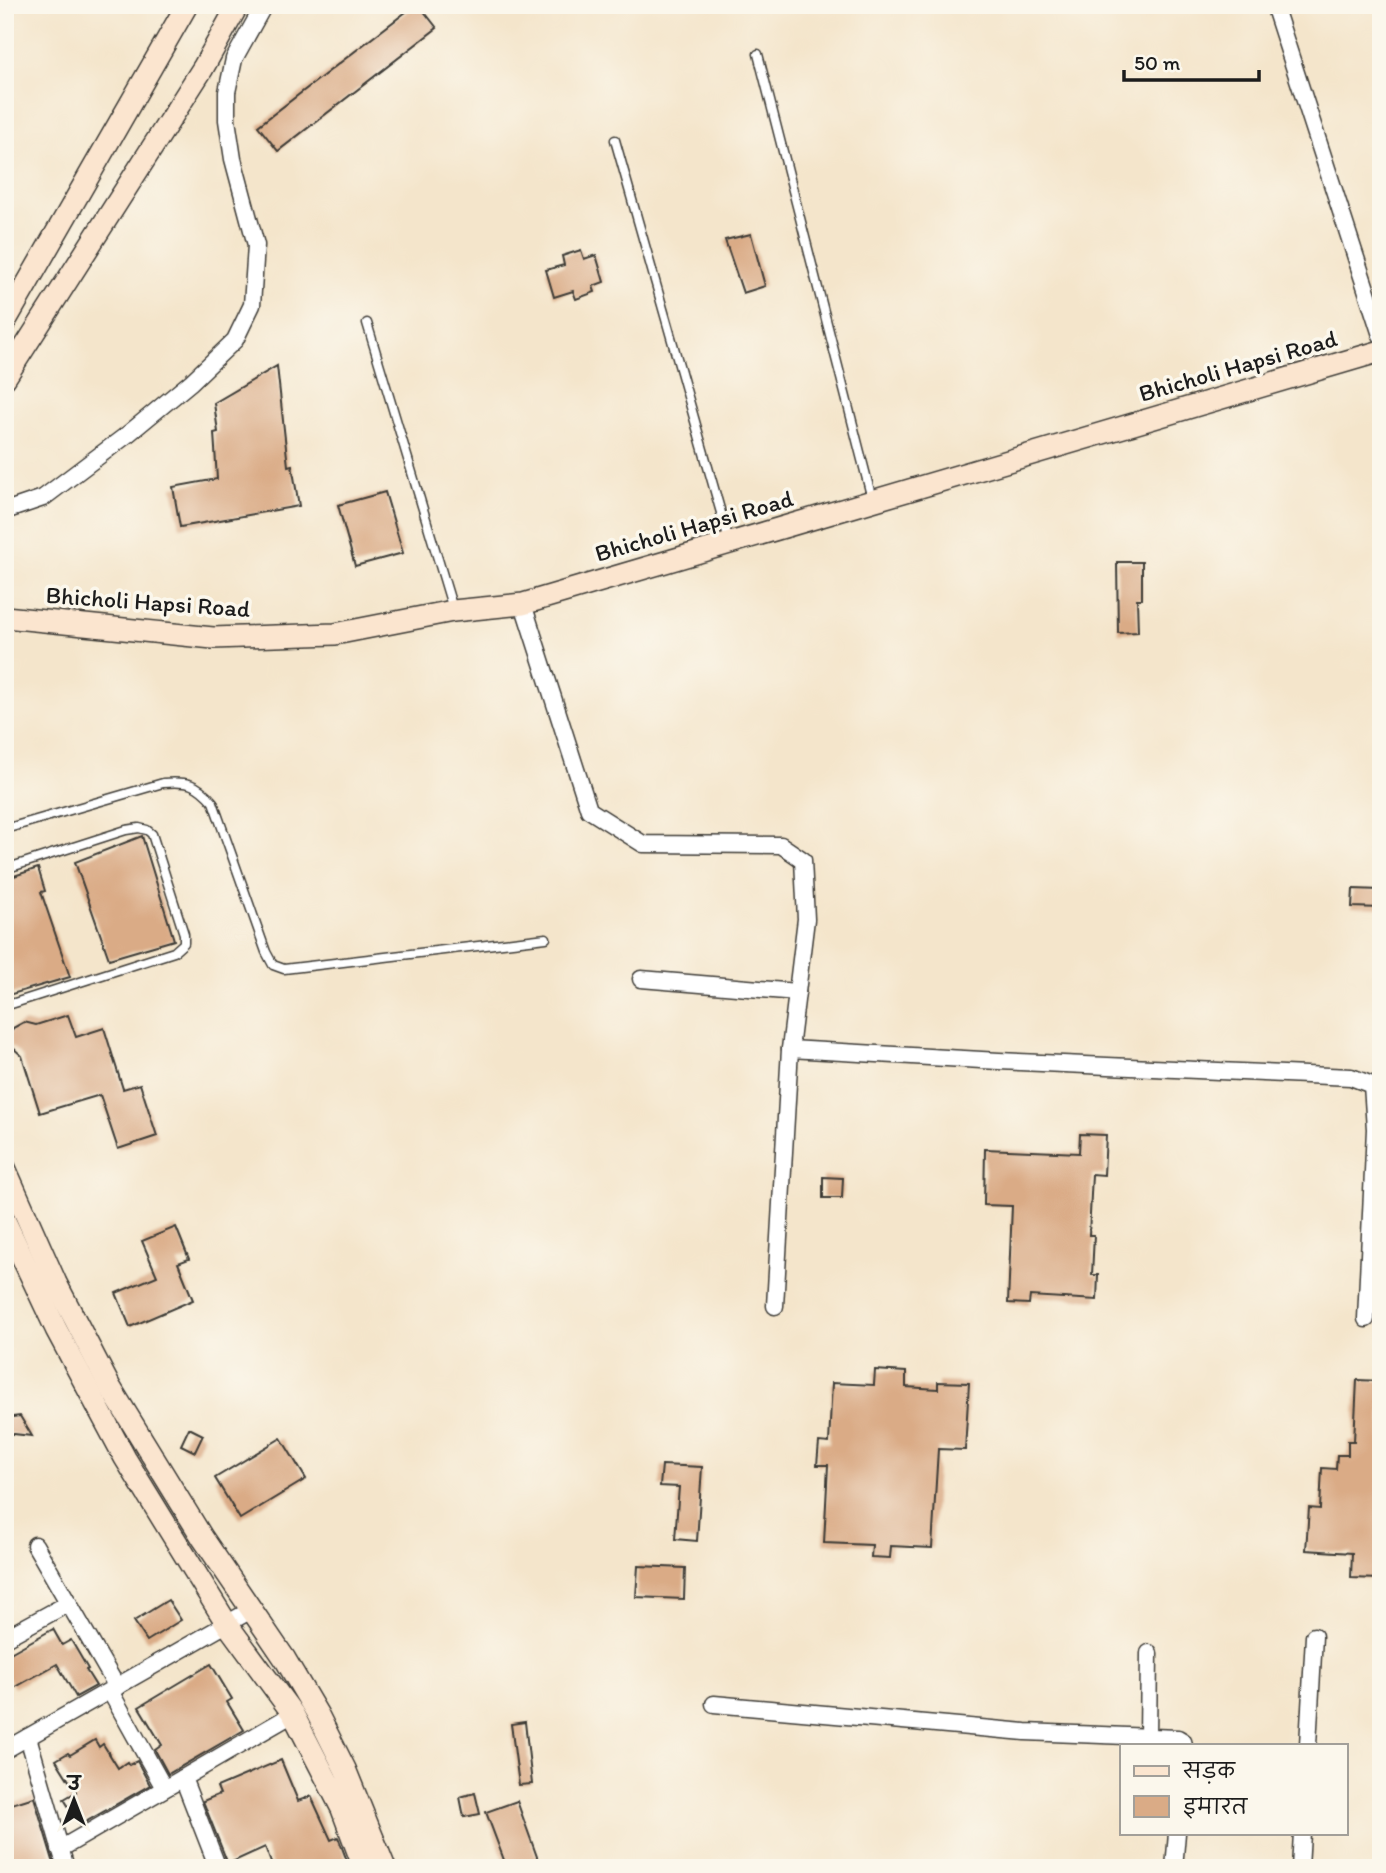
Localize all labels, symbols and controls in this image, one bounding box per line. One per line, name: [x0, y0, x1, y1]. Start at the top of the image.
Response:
scale bar: [1124, 38, 1258, 82]
text: 50 m: [1134, 50, 1181, 75]
street label: Bhicholi Hapsi Road: [1135, 323, 1340, 408]
street label: Bhicholi Hapsi Road: [591, 483, 796, 568]
street label: Bhicholi Hapsi Road: [45, 580, 251, 623]
legend: [1120, 1744, 1348, 1834]
text: सड़क: [1182, 1758, 1236, 1784]
north arrow: [38, 1764, 108, 1834]
text: उ: [66, 1772, 83, 1795]
text: इमारत: [1183, 1794, 1249, 1819]

